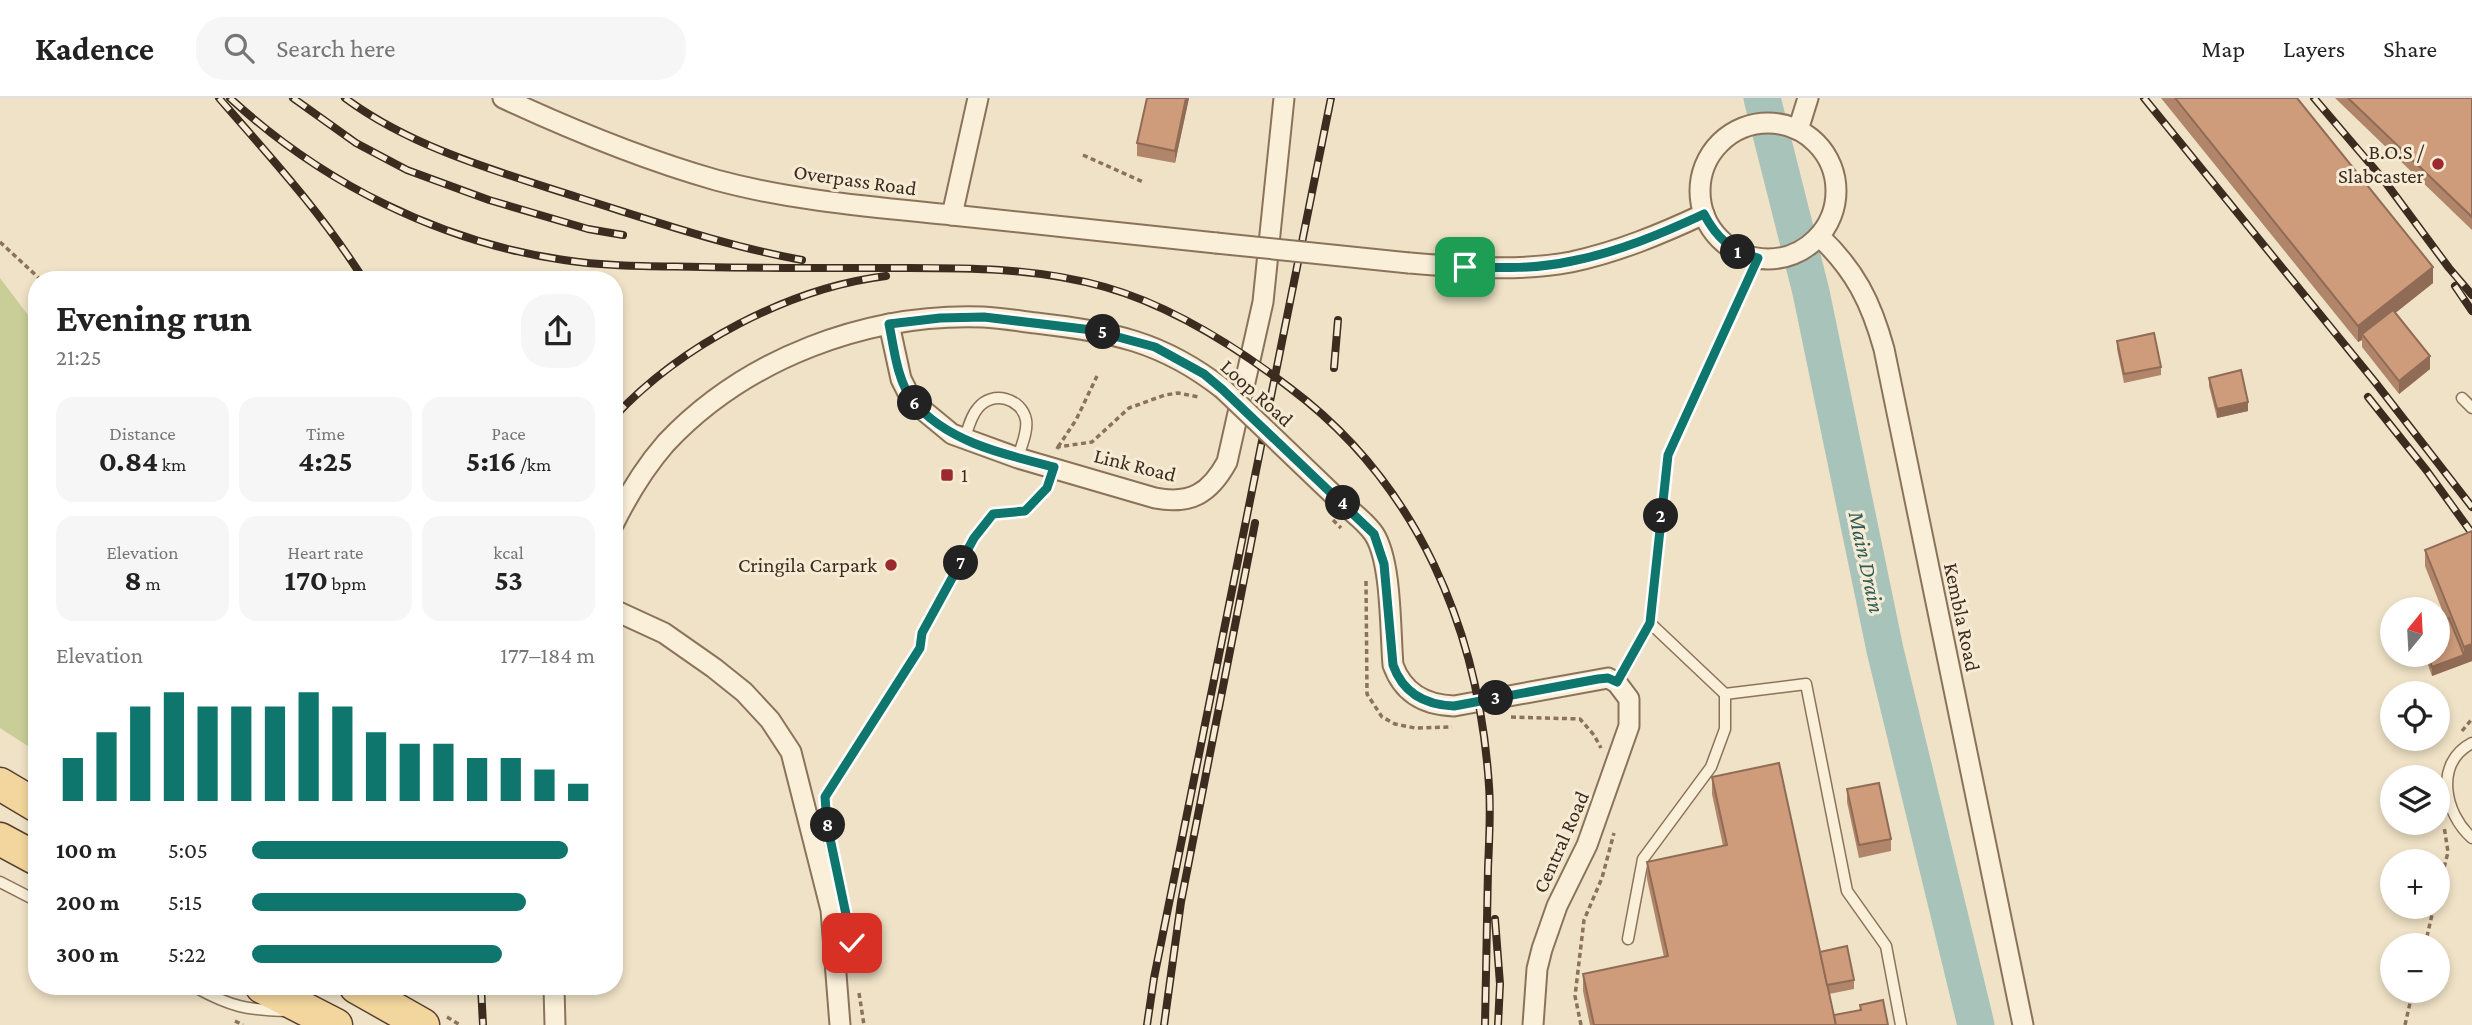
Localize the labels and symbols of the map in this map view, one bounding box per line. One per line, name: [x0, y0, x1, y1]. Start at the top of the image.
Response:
place label: B.O.S / Slabcaster: [2338, 140, 2425, 188]
marker: B.O.S / Slabcaster: [2430, 156, 2446, 172]
street label: Overpass Road: [792, 159, 918, 201]
pin: 1: [1720, 234, 1756, 270]
pin: [1435, 237, 1495, 297]
pin: 5: [1086, 314, 1120, 350]
street label: Loop Road: [1216, 354, 1298, 432]
pin: 6: [898, 386, 932, 420]
street label: Link Road: [1091, 443, 1179, 487]
place label: 1: [961, 463, 968, 487]
marker: 1: [939, 467, 955, 483]
pin: 4: [1326, 486, 1360, 520]
pin: 2: [1644, 498, 1678, 534]
water label: Main Drain: [1843, 508, 1890, 615]
pin: 7: [944, 546, 978, 580]
place label: Cringila Carpark: [738, 553, 877, 577]
marker: Cringila Carpark: [883, 557, 899, 573]
street label: Kembla Road: [1939, 560, 1985, 674]
north arrow: [2380, 597, 2450, 667]
pin: 3: [1478, 680, 1514, 716]
street label: Central Road: [1528, 788, 1594, 896]
pin: 8: [810, 808, 846, 842]
pin: [822, 913, 882, 973]

